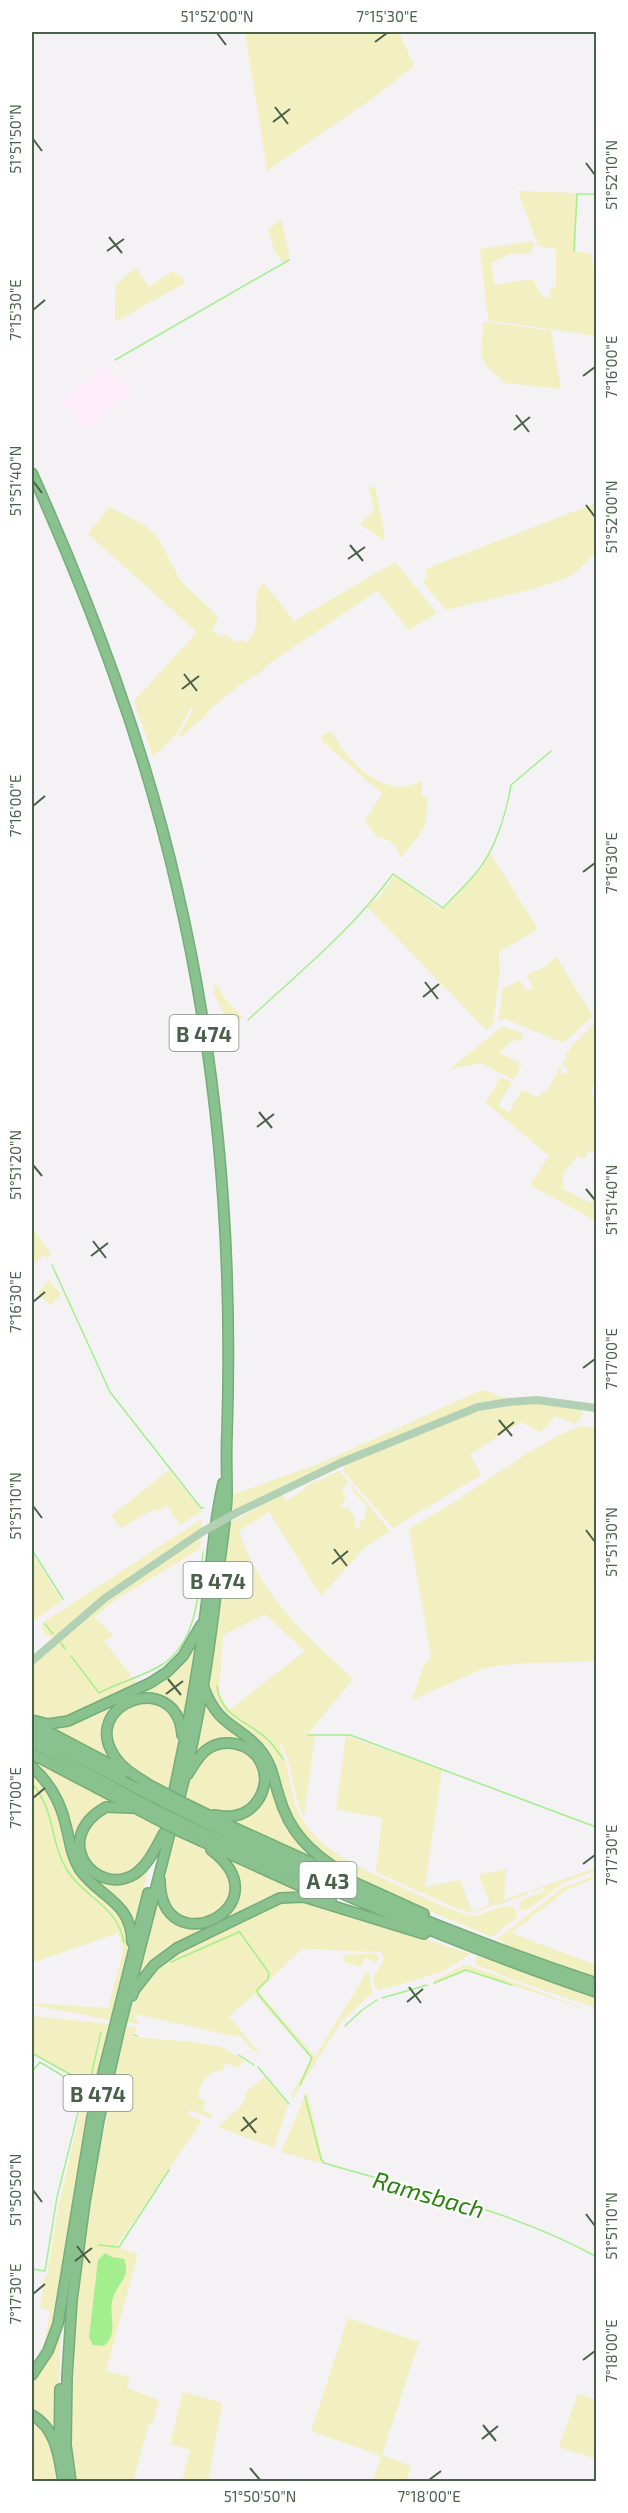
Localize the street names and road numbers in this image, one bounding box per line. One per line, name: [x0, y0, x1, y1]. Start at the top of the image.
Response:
road number: B 474: [170, 1015, 238, 1051]
road number: B 474: [184, 1562, 252, 1598]
road number: A 43: [300, 1862, 356, 1898]
road number: B 474: [63, 2075, 132, 2111]

